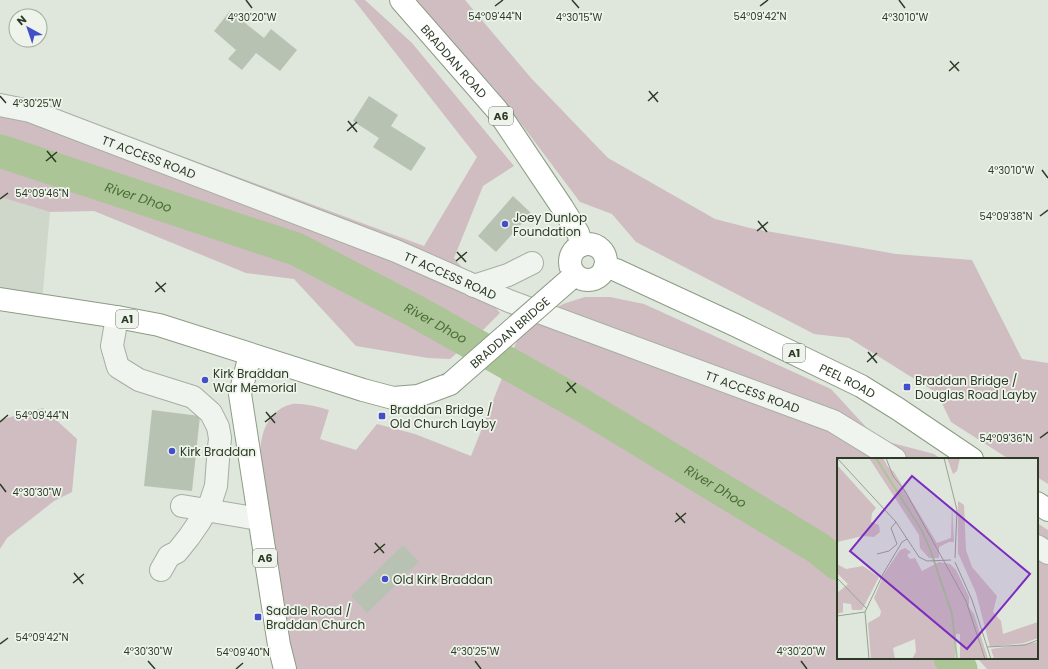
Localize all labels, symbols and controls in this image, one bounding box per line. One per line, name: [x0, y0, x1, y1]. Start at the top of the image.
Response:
north arrow: [8, 8, 48, 48]
text: 54°09'44"N: [468, 9, 522, 24]
text: 54°09'42"N: [734, 9, 786, 24]
text: 4°30'20"W: [228, 10, 277, 25]
text: 4°30'15"W: [556, 10, 602, 25]
text: 4°30'10"W: [882, 10, 928, 25]
text: N: [13, 12, 30, 29]
street label: BRADDAN ROAD: [417, 20, 491, 102]
text: 4°30'25"W: [13, 96, 62, 111]
road number: A6: [489, 107, 513, 125]
street label: TT ACCESS ROAD: [99, 131, 199, 182]
text: 4°30'10"W: [988, 163, 1034, 178]
water label: River Dhoo: [103, 177, 175, 217]
text: 54°09'46"N: [15, 186, 69, 201]
place label: Joey Dunlop Foundation: [513, 209, 587, 240]
text: 54°09'38"N: [980, 209, 1033, 224]
marker: Joey Dunlop Foundation: [500, 219, 510, 229]
street label: TT ACCESS ROAD: [401, 247, 499, 303]
street label: BRADDAN BRIDGE: [466, 292, 553, 372]
water label: River Dhoo: [401, 298, 471, 348]
road number: A1: [116, 310, 138, 328]
road number: A1: [783, 344, 805, 362]
street label: PEEL ROAD: [817, 359, 879, 402]
place label: Kirk Braddan War Memorial: [213, 365, 297, 396]
street label: TT ACCESS ROAD: [703, 366, 802, 417]
place label: Braddan Bridge / Douglas Road Layby: [915, 372, 1037, 403]
marker: Kirk Braddan War Memorial: [200, 375, 210, 385]
marker: Braddan Bridge / Douglas Road Layby: [902, 382, 912, 392]
place label: Braddan Bridge / Old Church Layby: [390, 401, 496, 432]
text: 54°09'44"N: [15, 408, 69, 423]
marker: Braddan Bridge / Old Church Layby: [377, 411, 387, 421]
text: 54°09'36"N: [979, 431, 1033, 446]
place label: Kirk Braddan: [180, 443, 256, 460]
marker: Kirk Braddan: [167, 446, 177, 456]
inset map: [837, 458, 1038, 659]
water label: River Dhoo: [681, 460, 750, 512]
text: 4°30'30"W: [13, 485, 62, 500]
road number: A6: [253, 549, 277, 567]
place label: Old Kirk Braddan: [393, 571, 493, 588]
marker: Old Kirk Braddan: [380, 574, 390, 584]
place label: Saddle Road / Braddan Church: [266, 602, 365, 633]
marker: Saddle Road / Braddan Church: [253, 612, 263, 622]
text: 54°09'42"N: [16, 630, 68, 645]
text: 4°30'30"W: [124, 644, 173, 659]
text: 4°30'25"W: [451, 644, 500, 659]
text: 4°30'20"W: [777, 644, 826, 659]
text: 54°09'40"N: [216, 645, 270, 660]

